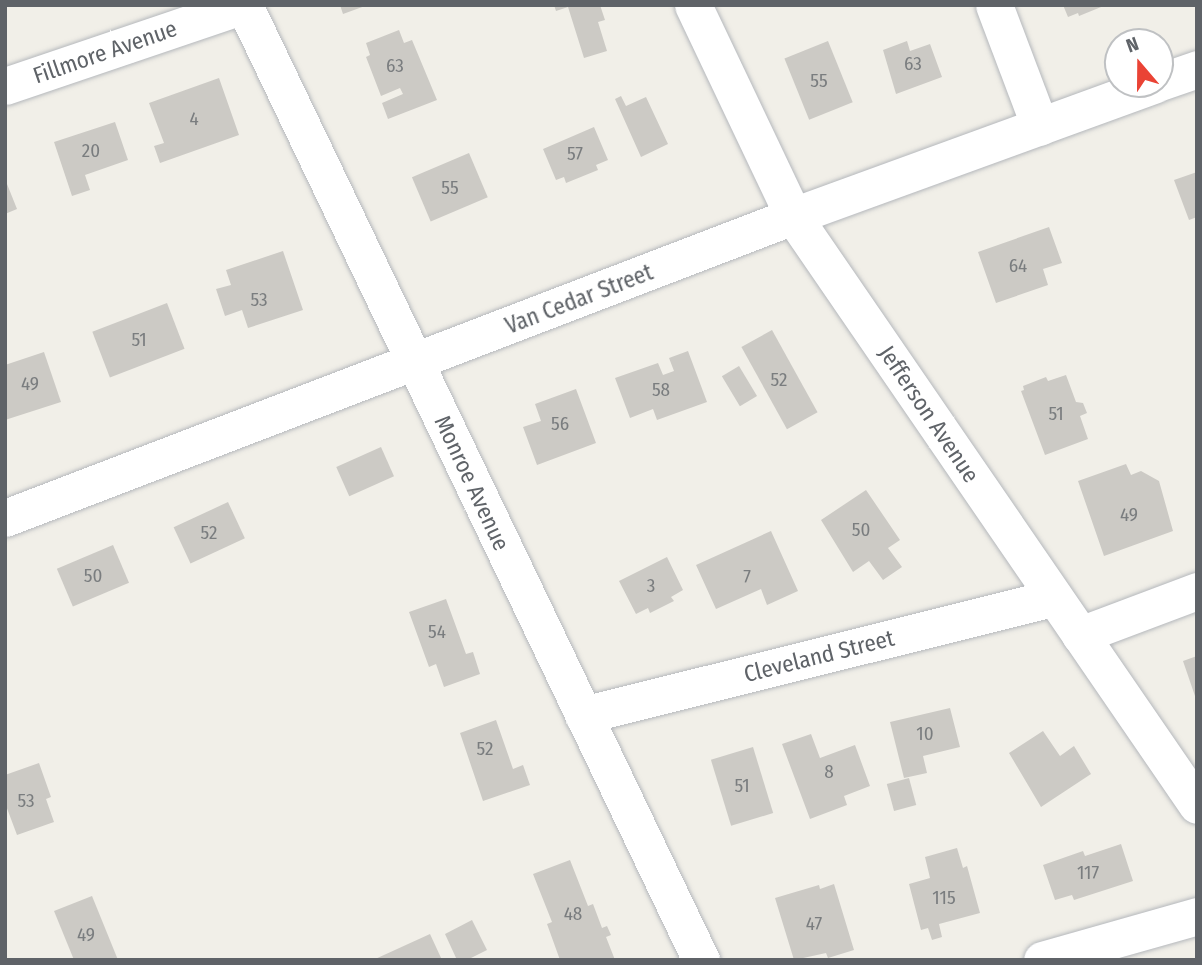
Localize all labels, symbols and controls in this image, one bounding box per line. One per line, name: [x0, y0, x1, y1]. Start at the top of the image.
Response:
street label: Fillmore Avenue: [29, 14, 181, 90]
north arrow: [1104, 28, 1174, 98]
text: N: [1123, 32, 1142, 57]
house number: 63: [904, 53, 922, 75]
house number: 63: [386, 55, 404, 77]
house number: 55: [810, 70, 828, 92]
house number: 4: [189, 108, 199, 130]
house number: 20: [82, 140, 100, 162]
house number: 57: [567, 143, 583, 165]
house number: 55: [441, 177, 459, 199]
house number: 64: [1009, 255, 1027, 277]
street label: Van Cedar Street: [501, 258, 657, 340]
house number: 53: [250, 289, 268, 311]
house number: 51: [131, 329, 147, 351]
street label: Jefferson Avenue: [873, 340, 985, 488]
house number: 52: [771, 369, 787, 391]
house number: 49: [21, 373, 39, 395]
house number: 58: [652, 379, 670, 401]
house number: 51: [1048, 403, 1064, 425]
street label: Monroe Avenue: [429, 411, 515, 555]
house number: 56: [551, 413, 569, 435]
house number: 49: [1120, 504, 1138, 526]
house number: 50: [852, 519, 870, 541]
house number: 52: [201, 522, 217, 544]
house number: 50: [84, 565, 102, 587]
house number: 7: [743, 566, 751, 588]
house number: 3: [647, 575, 655, 597]
house number: 54: [428, 621, 446, 643]
street label: Cleveland Street: [741, 624, 897, 688]
house number: 10: [916, 723, 934, 745]
house number: 52: [477, 738, 493, 760]
house number: 8: [824, 761, 834, 783]
house number: 51: [734, 775, 750, 797]
house number: 53: [17, 790, 35, 812]
house number: 117: [1077, 862, 1099, 884]
house number: 115: [932, 887, 956, 909]
house number: 48: [564, 903, 582, 925]
house number: 47: [806, 913, 822, 935]
house number: 49: [77, 924, 95, 946]

